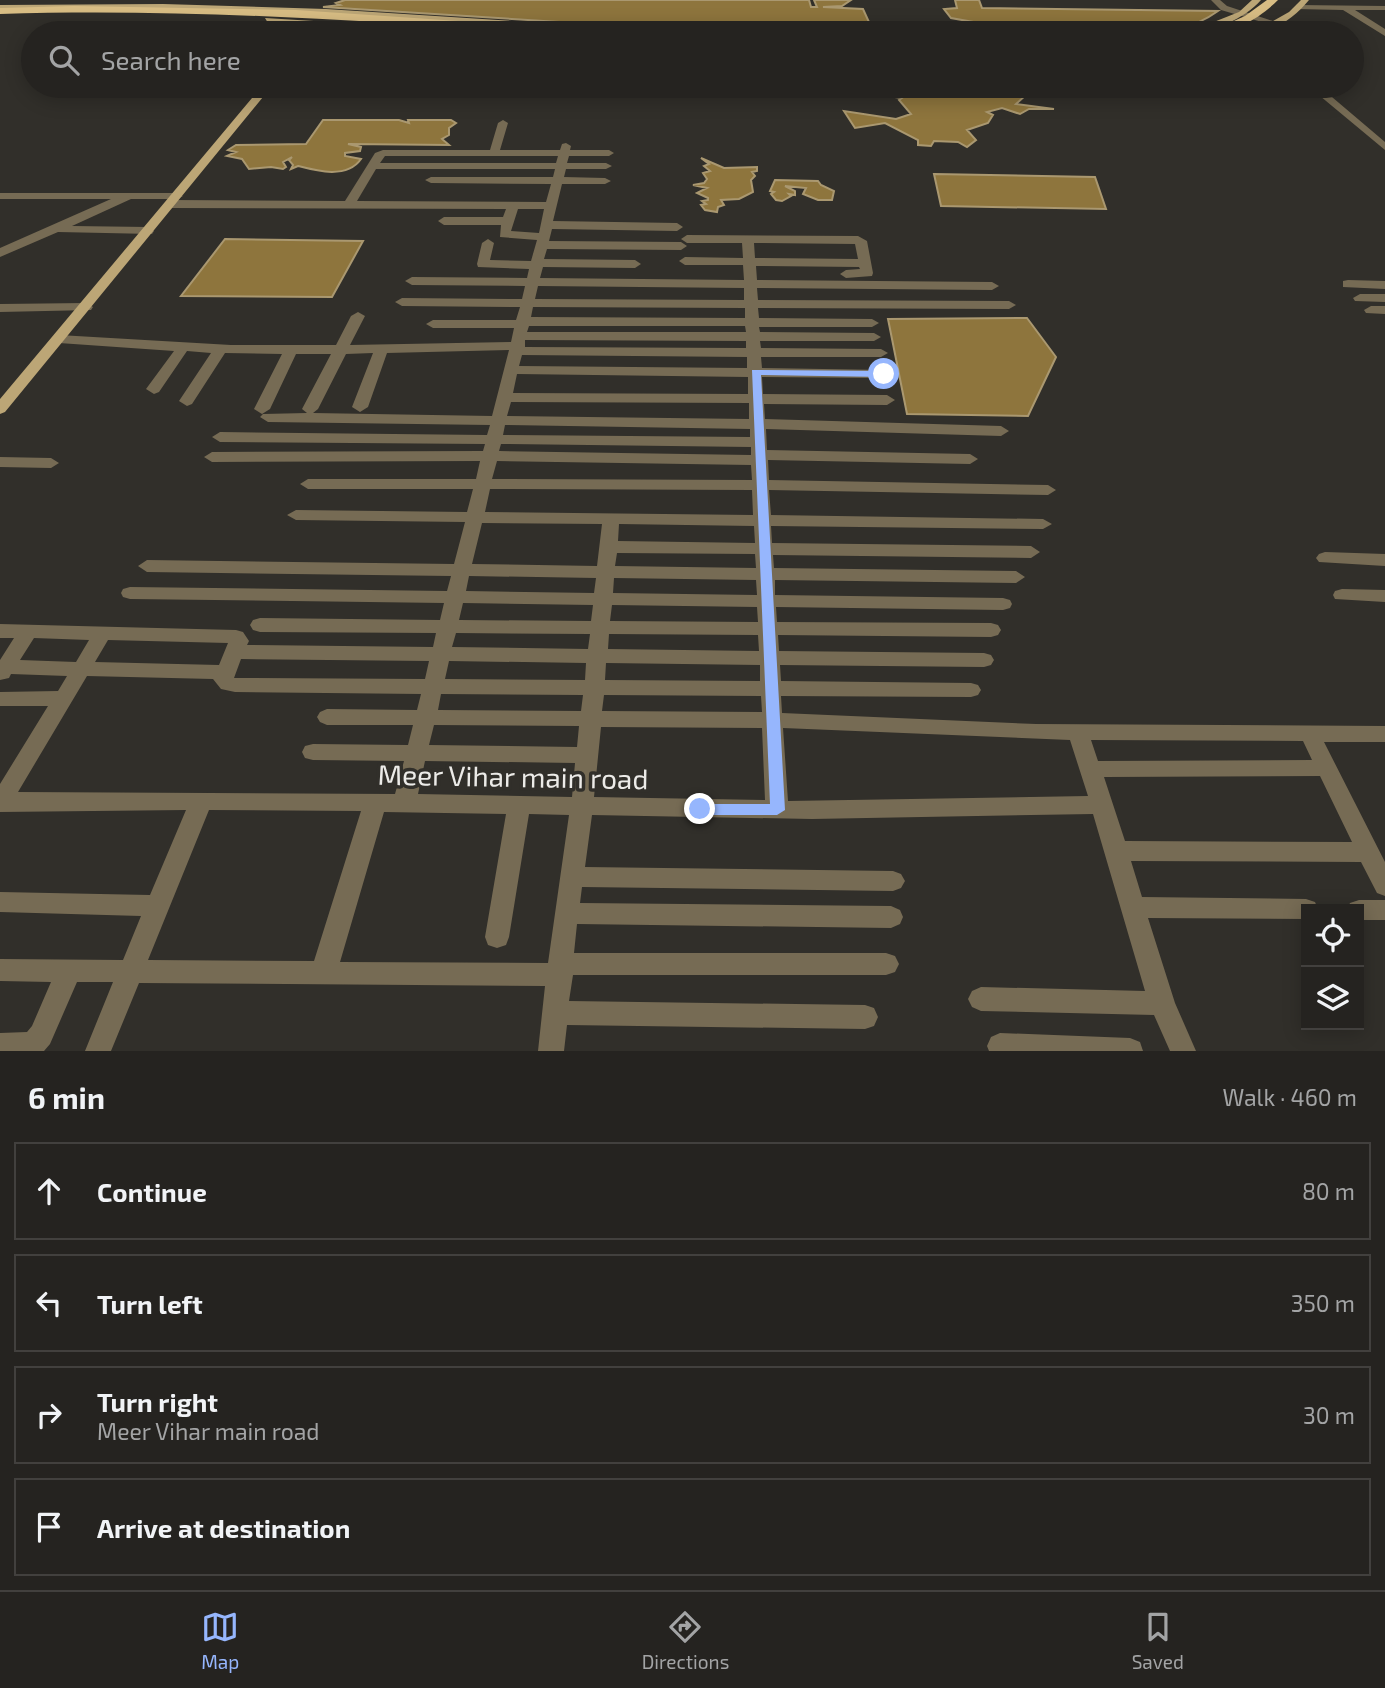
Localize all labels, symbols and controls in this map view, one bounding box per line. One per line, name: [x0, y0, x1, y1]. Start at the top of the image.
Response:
search box: [21, 21, 1364, 98]
icon: search: [45, 41, 83, 79]
text: Search here: [101, 44, 241, 75]
route start: [868, 358, 899, 389]
street label: Meer Vihar main road: [377, 757, 649, 795]
route end: [684, 793, 715, 824]
map controls: [1301, 904, 1364, 1030]
button: locate: [1301, 904, 1364, 967]
button: layers: [1301, 967, 1364, 1030]
text: 6 min: [28, 1079, 105, 1115]
text: Walk · 460 m: [1222, 1083, 1357, 1111]
icon: ahead: [30, 1172, 68, 1210]
text: Continue: [97, 1176, 207, 1207]
text: 80 m: [1302, 1177, 1355, 1205]
icon: left: [30, 1284, 68, 1322]
text: Turn left: [97, 1288, 203, 1319]
text: 350 m: [1291, 1289, 1355, 1317]
text: Turn right: [97, 1386, 218, 1417]
icon: right: [30, 1396, 68, 1434]
text: 30 m: [1303, 1401, 1355, 1429]
text: Meer Vihar main road: [97, 1417, 320, 1445]
icon: arrive: [30, 1508, 68, 1546]
text: Arrive at destination: [97, 1512, 350, 1543]
tab: Map: [201, 1608, 239, 1673]
tab: Directions: [642, 1608, 729, 1673]
tab: Saved: [1132, 1608, 1184, 1673]

